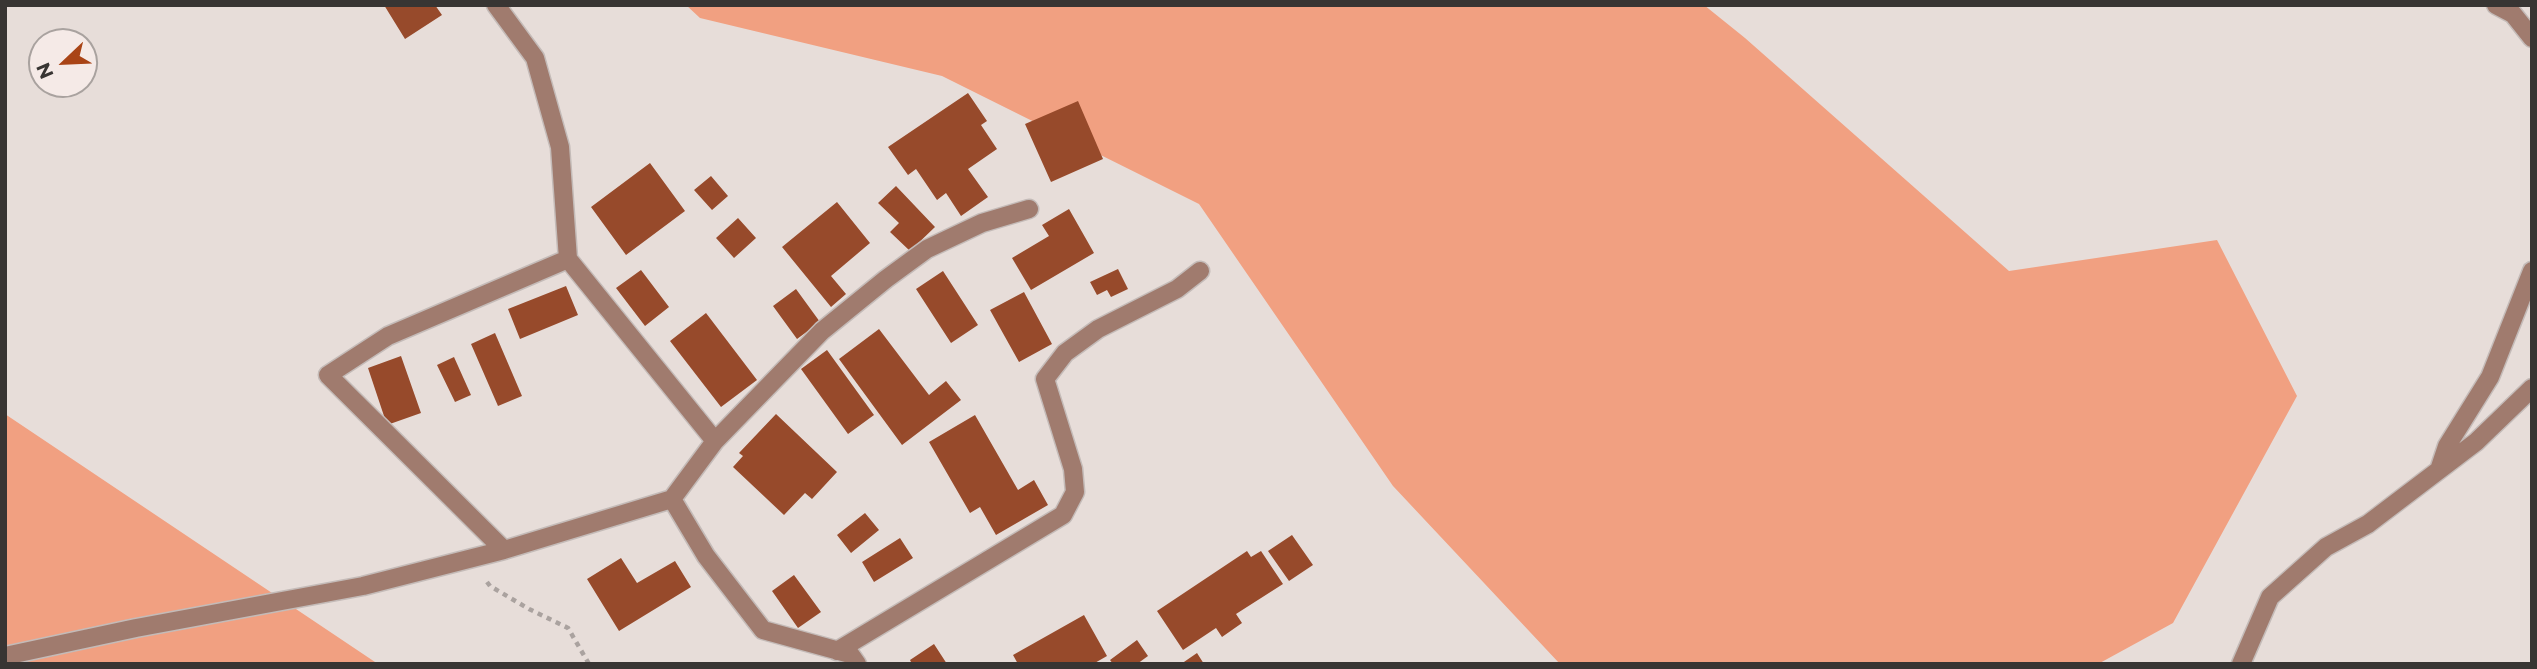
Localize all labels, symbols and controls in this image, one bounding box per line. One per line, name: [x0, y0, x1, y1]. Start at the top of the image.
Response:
north arrow: [28, 28, 98, 98]
text: N: [31, 59, 59, 82]

